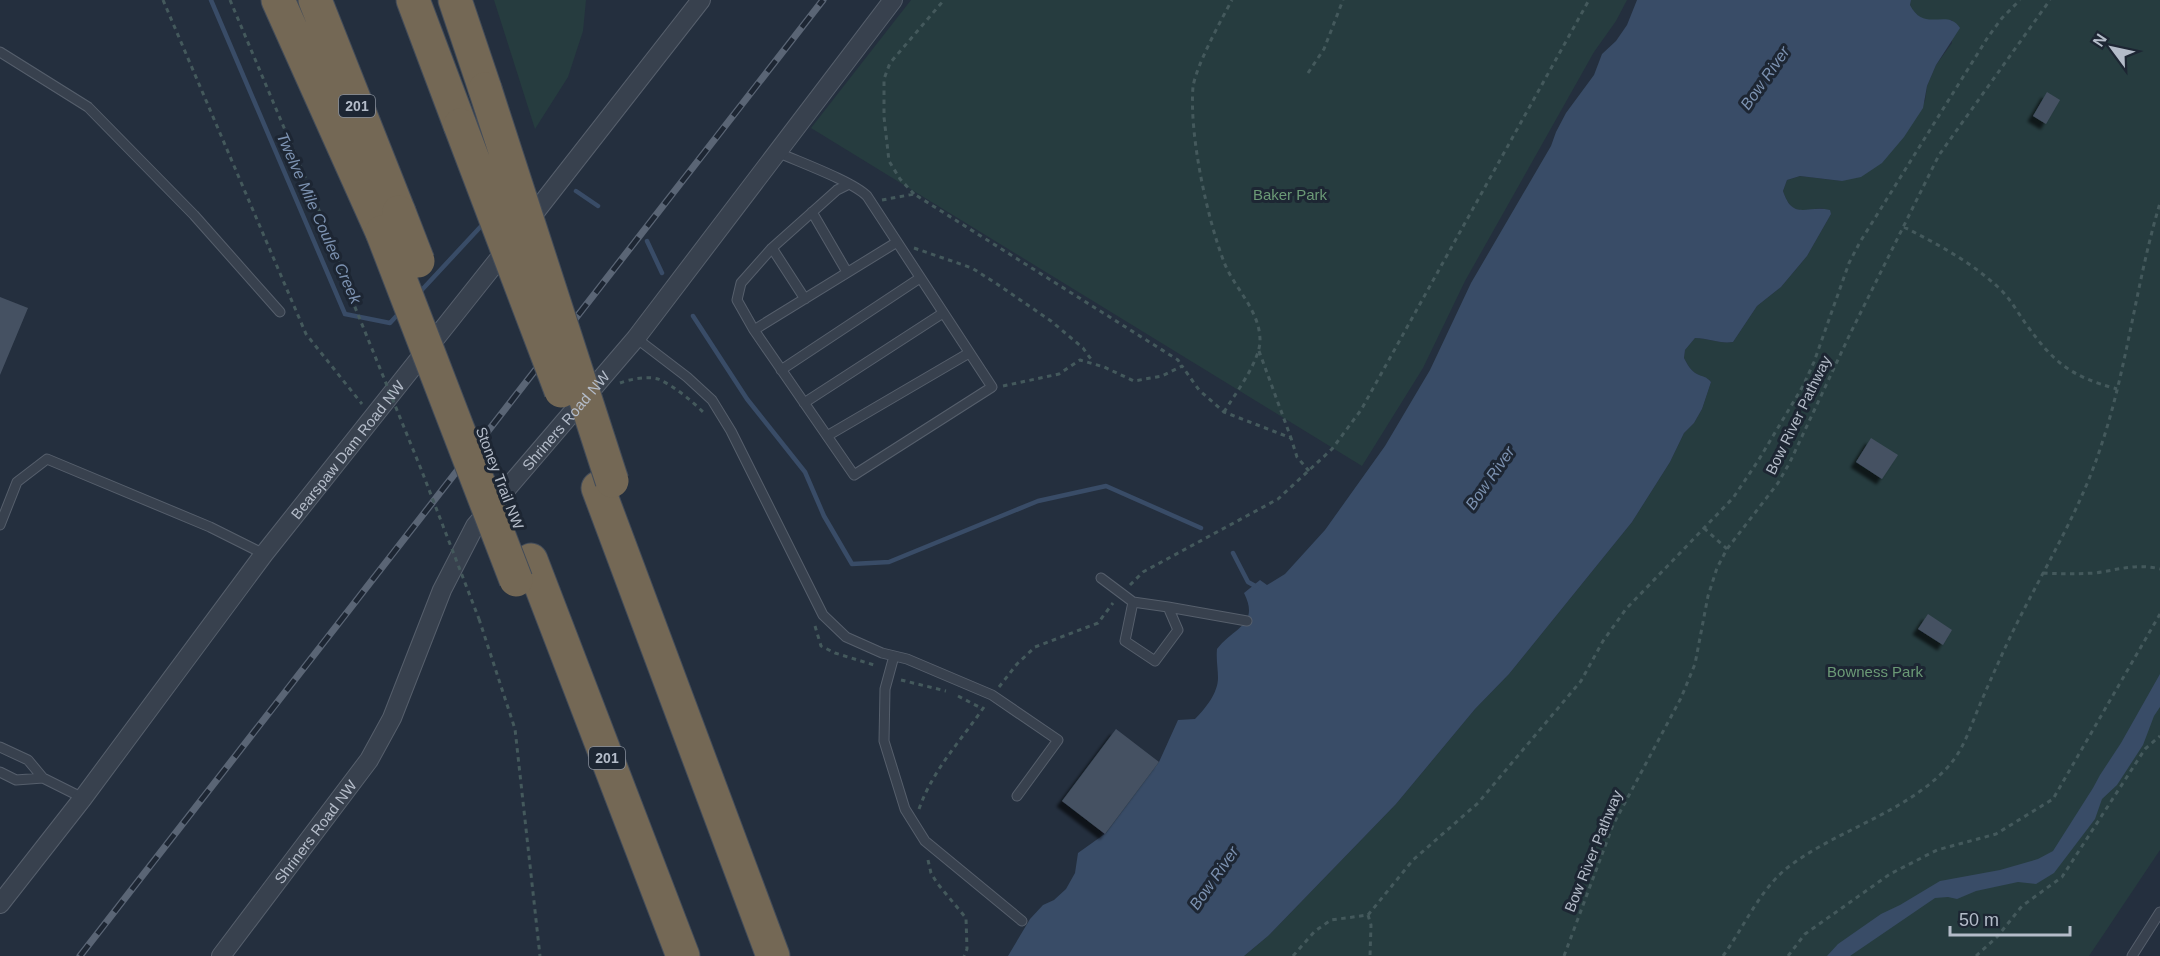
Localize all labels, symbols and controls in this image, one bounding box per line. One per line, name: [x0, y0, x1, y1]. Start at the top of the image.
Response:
north arrow: [2082, 18, 2142, 78]
text: N: [2090, 31, 2110, 50]
water label: Bow River: [1737, 43, 1793, 113]
road number: 201: [339, 95, 375, 117]
water label: Twelve Mile Coulee Creek: [274, 130, 365, 307]
park label: Baker Park: [1253, 186, 1328, 203]
street label: Bow River Pathway: [1762, 352, 1834, 477]
street label: Shriners Road NW: [518, 367, 613, 473]
street label: Bearspaw Dam Road NW: [287, 376, 408, 522]
street label: Stoney Trail NW: [473, 424, 528, 532]
water label: Bow River: [1462, 443, 1518, 513]
park label: Bowness Park: [1827, 663, 1923, 680]
road number: 201: [589, 747, 625, 769]
street label: Shriners Road NW: [271, 776, 360, 887]
street label: Bow River Pathway: [1561, 787, 1625, 914]
water label: Bow River: [1186, 843, 1242, 913]
scale bar: [1950, 899, 2070, 937]
text: 50 m: [1959, 910, 1999, 930]

